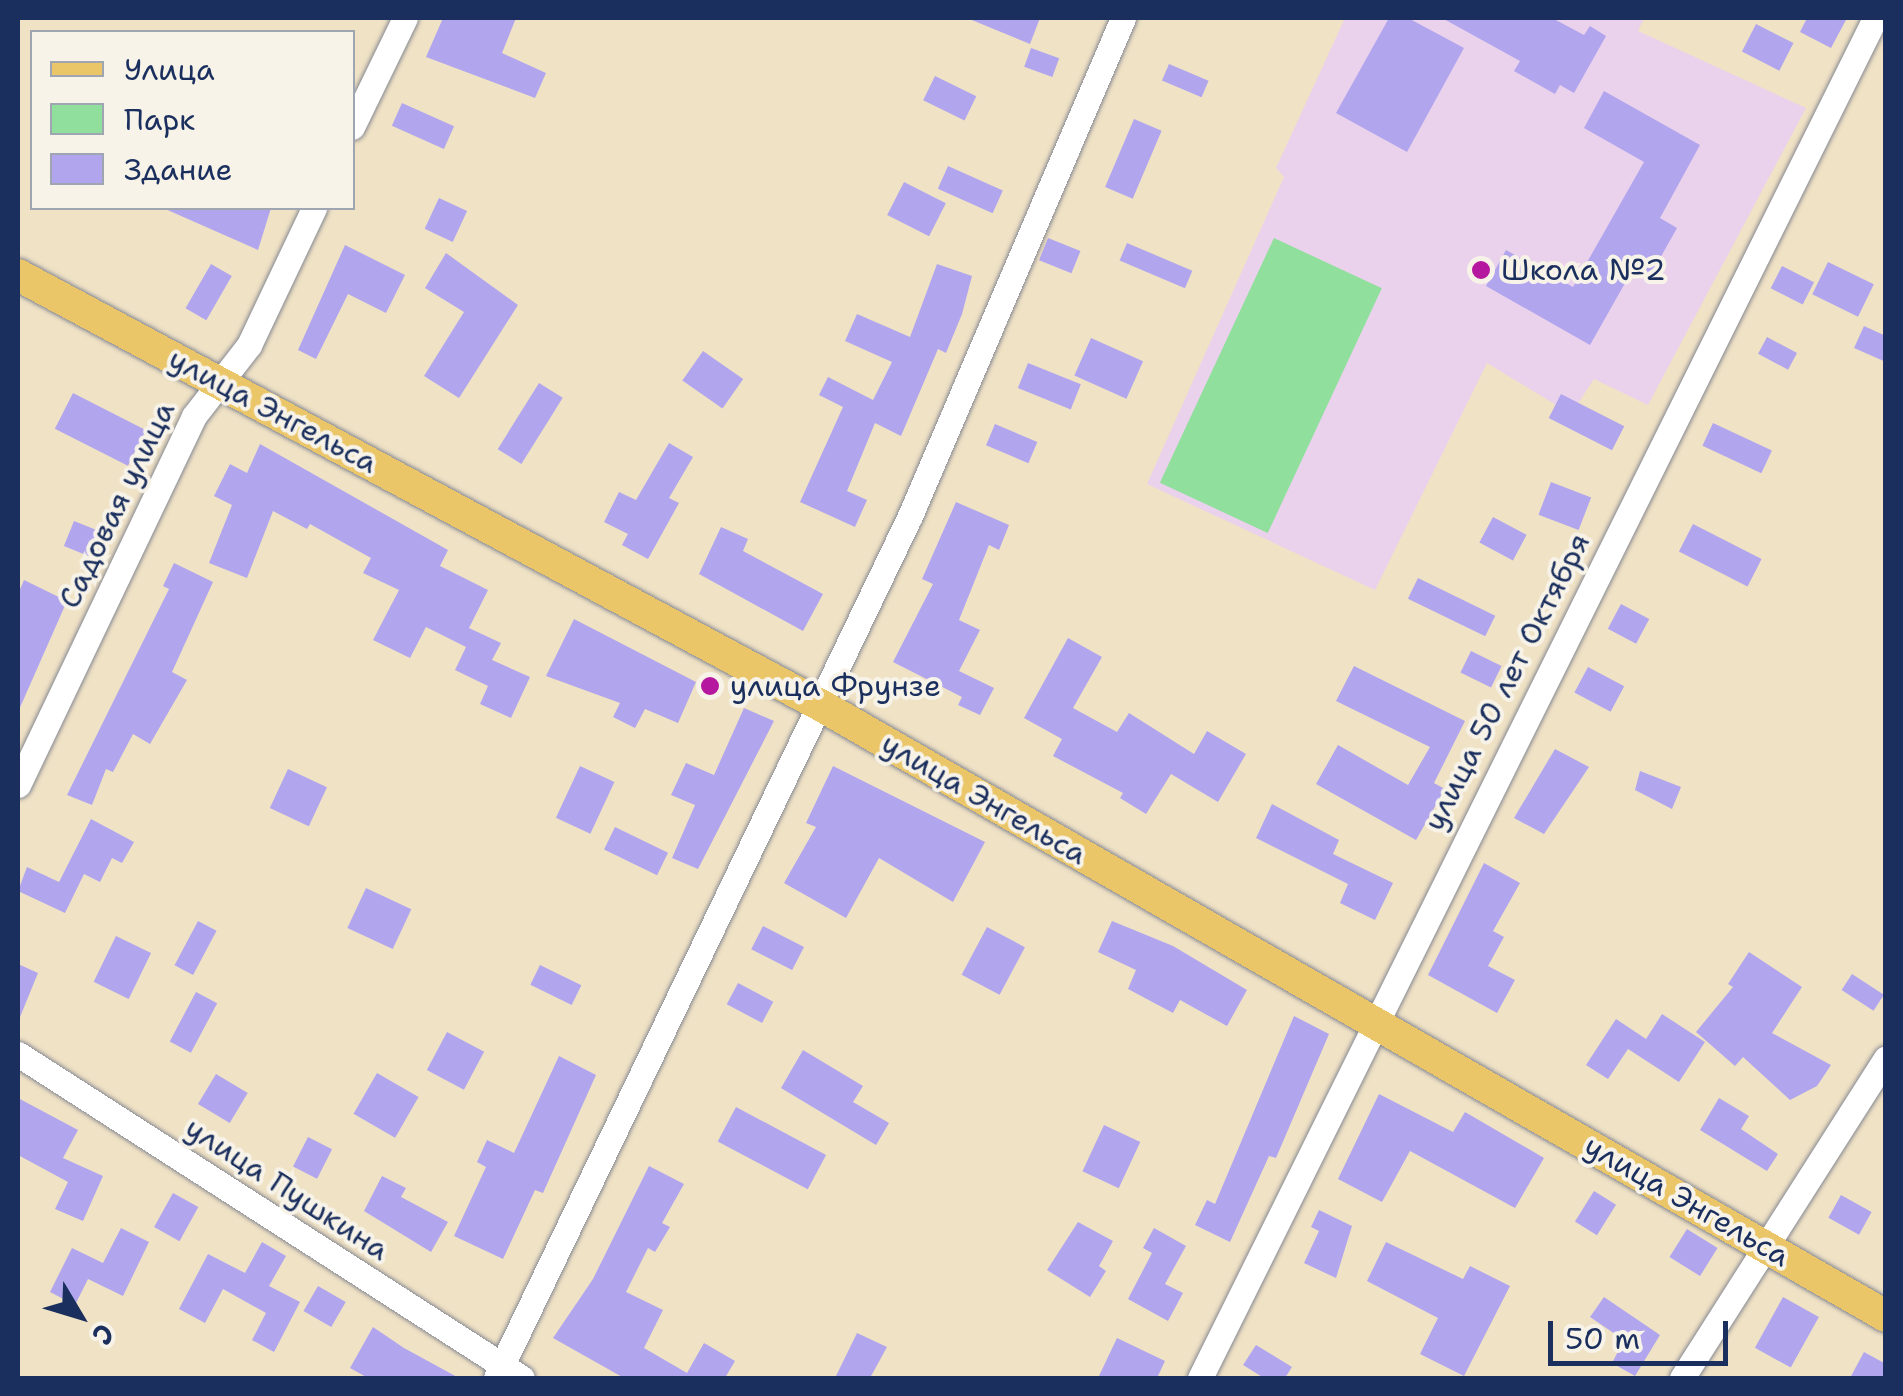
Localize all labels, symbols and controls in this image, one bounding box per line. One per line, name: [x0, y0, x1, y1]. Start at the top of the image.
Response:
legend: [30, 30, 355, 210]
text: Улица: [124, 49, 215, 90]
text: Парк: [124, 99, 195, 140]
text: Здание: [124, 149, 233, 190]
place label: Школа №2: [1501, 252, 1666, 288]
marker: Школа №2: [1470, 259, 1492, 281]
street label: улица Энгельса: [163, 341, 383, 481]
street label: Садовая улица: [51, 396, 183, 614]
street label: улица 50 лет Октября: [1416, 527, 1598, 837]
place label: улица Фрунзе: [730, 668, 941, 704]
marker: улица Фрунзе: [699, 675, 721, 697]
street label: улица Энгельса: [875, 726, 1093, 872]
street label: улица Пушкина: [178, 1110, 396, 1268]
street label: улица Энгельса: [1578, 1128, 1796, 1274]
north arrow: [30, 1266, 130, 1366]
scale bar: [1553, 1301, 1733, 1363]
text: С: [83, 1316, 124, 1353]
text: 50 m: [1565, 1318, 1640, 1359]

